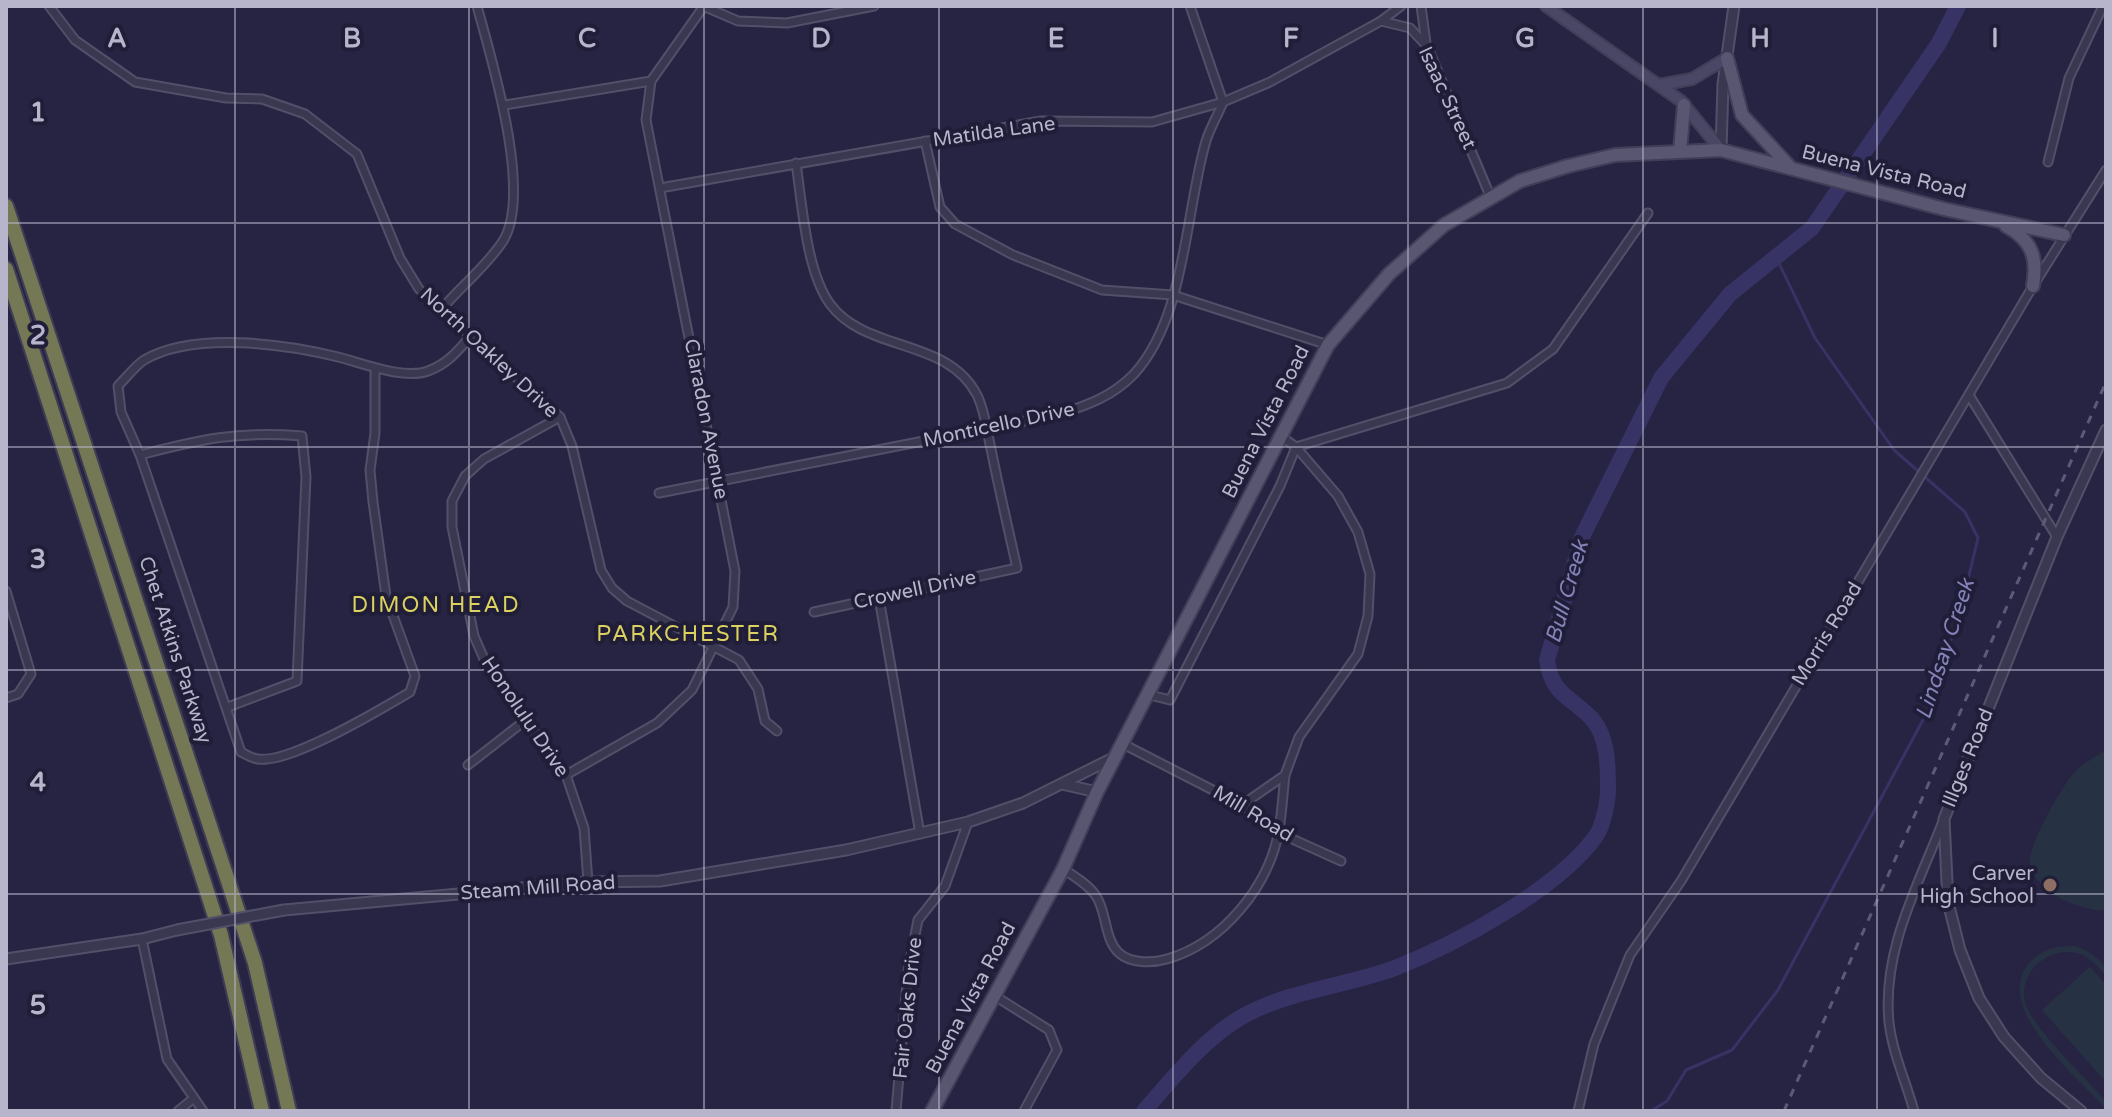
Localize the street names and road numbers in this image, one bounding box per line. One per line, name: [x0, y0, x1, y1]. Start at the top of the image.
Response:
street label: Isaac Street: [1413, 43, 1481, 154]
street label: Matilda Lane: [931, 112, 1057, 152]
street label: Buena Vista Road: [1799, 140, 1969, 204]
street label: North Oakley Drive: [415, 283, 563, 423]
street label: Claradon Avenue: [679, 337, 733, 501]
street label: Buena Vista Road: [1217, 342, 1315, 502]
street label: Monticello Drive: [921, 397, 1077, 453]
street label: Chet Atkins Parkway: [133, 553, 217, 747]
street label: Crowell Drive: [852, 565, 978, 615]
street label: Morris Road: [1787, 578, 1867, 690]
street label: Honolulu Drive: [476, 652, 574, 782]
street label: Illges Road: [1937, 705, 1999, 811]
street label: Mill Road: [1208, 781, 1298, 847]
street label: Steam Mill Road: [460, 871, 616, 905]
street label: Buena Vista Road: [921, 918, 1021, 1078]
street label: Fair Oaks Drive: [889, 936, 927, 1080]

